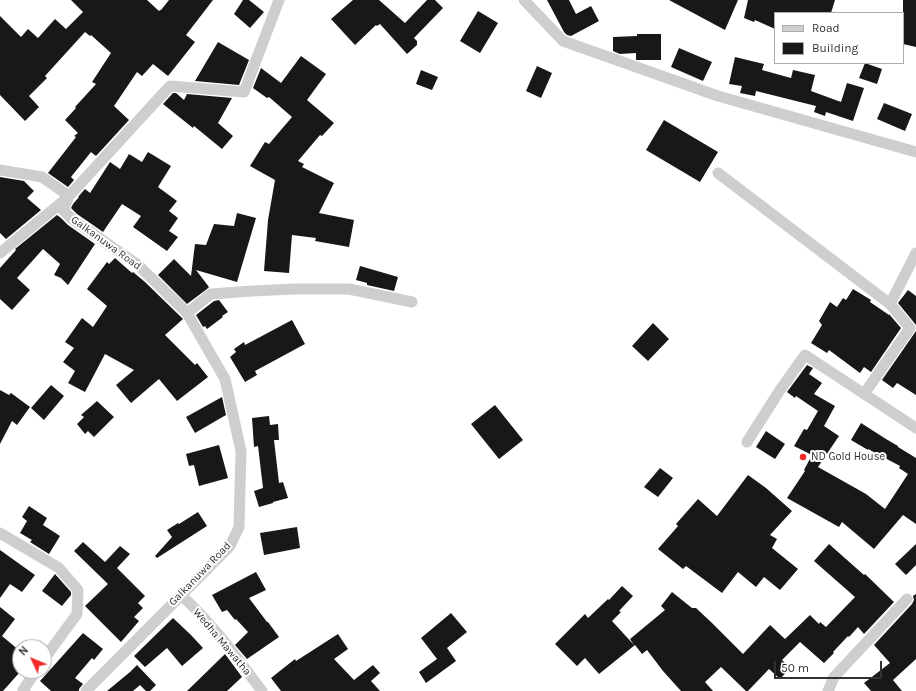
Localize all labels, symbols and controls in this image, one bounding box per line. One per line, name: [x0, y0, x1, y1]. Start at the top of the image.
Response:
legend: [774, 12, 904, 64]
text: Road: [812, 21, 840, 35]
text: Building: [812, 41, 858, 55]
street label: Galkanuwa Road: [68, 213, 144, 273]
place label: ND Gold House: [811, 450, 885, 464]
marker: ND Gold House: [798, 452, 808, 462]
street label: Galkanuwa Road: [166, 539, 234, 609]
street label: Wedha Mawatha: [190, 606, 254, 678]
north arrow: [12, 639, 52, 679]
text: N: [16, 644, 31, 658]
scale bar: [776, 653, 884, 679]
text: 50 m: [781, 661, 809, 675]

